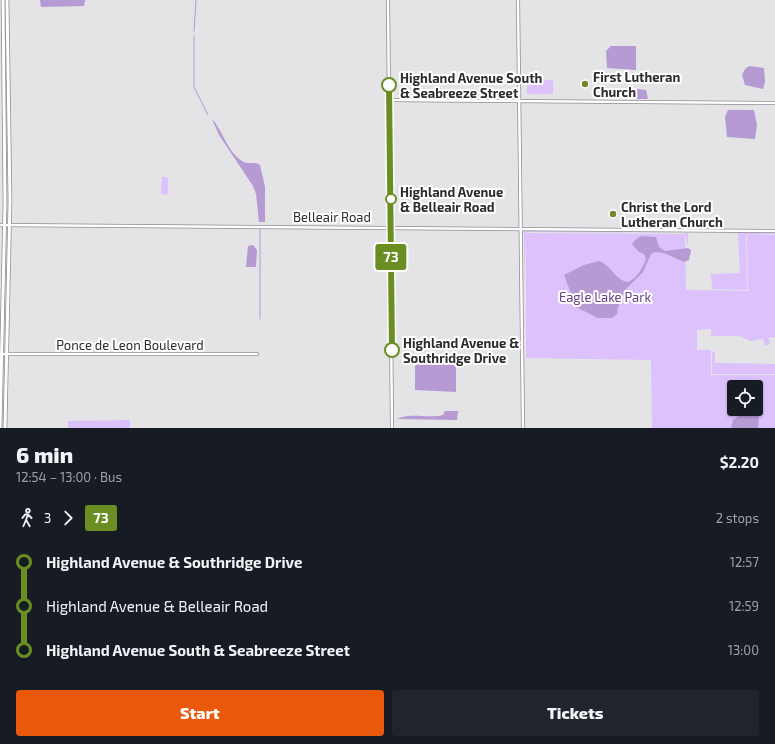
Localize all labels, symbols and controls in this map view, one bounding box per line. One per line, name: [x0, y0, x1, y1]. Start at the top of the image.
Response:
place label: First Lutheran Church: [593, 69, 680, 100]
place label: Highland Avenue South & Seabreeze Street: [400, 70, 542, 101]
marker: Highland Avenue South & Seabreeze Street: [381, 77, 397, 93]
marker: First Lutheran Church: [580, 79, 590, 89]
place label: Highland Avenue & Belleair Road: [400, 184, 503, 215]
marker: Highland Avenue & Belleair Road: [385, 193, 397, 205]
place label: Christ the Lord Lutheran Church: [621, 199, 723, 230]
street label: Belleair Road: [293, 209, 371, 225]
marker: Christ the Lord Lutheran Church: [608, 209, 618, 219]
line badge: 73: [373, 244, 409, 270]
text: 73: [383, 248, 399, 265]
park label: Eagle Lake Park: [559, 289, 651, 305]
place label: Highland Avenue & Southridge Drive: [403, 335, 519, 366]
street label: Ponce de Leon Boulevard: [56, 337, 204, 353]
marker: Highland Avenue & Southridge Drive: [384, 342, 400, 358]
map controls: [727, 380, 763, 416]
button: locate: [727, 380, 763, 416]
text: 6 min: [16, 441, 73, 467]
text: $2.20: [720, 453, 759, 471]
text: 12:54 – 13:00 · Bus: [16, 469, 122, 485]
icon: walk: [16, 507, 38, 529]
icon: forward: [57, 507, 79, 529]
text: 73: [93, 509, 109, 526]
text: 3: [44, 510, 51, 526]
text: 2 stops: [716, 510, 759, 526]
text: Highland Avenue & Southridge Drive: [46, 553, 302, 571]
text: 12:57: [730, 554, 759, 570]
text: Highland Avenue & Belleair Road: [46, 597, 268, 615]
text: 12:59: [729, 598, 759, 614]
text: Highland Avenue South & Seabreeze Street: [46, 641, 350, 659]
text: 13:00: [728, 642, 759, 658]
button: Start: [16, 690, 384, 736]
button: Tickets: [392, 690, 759, 736]

